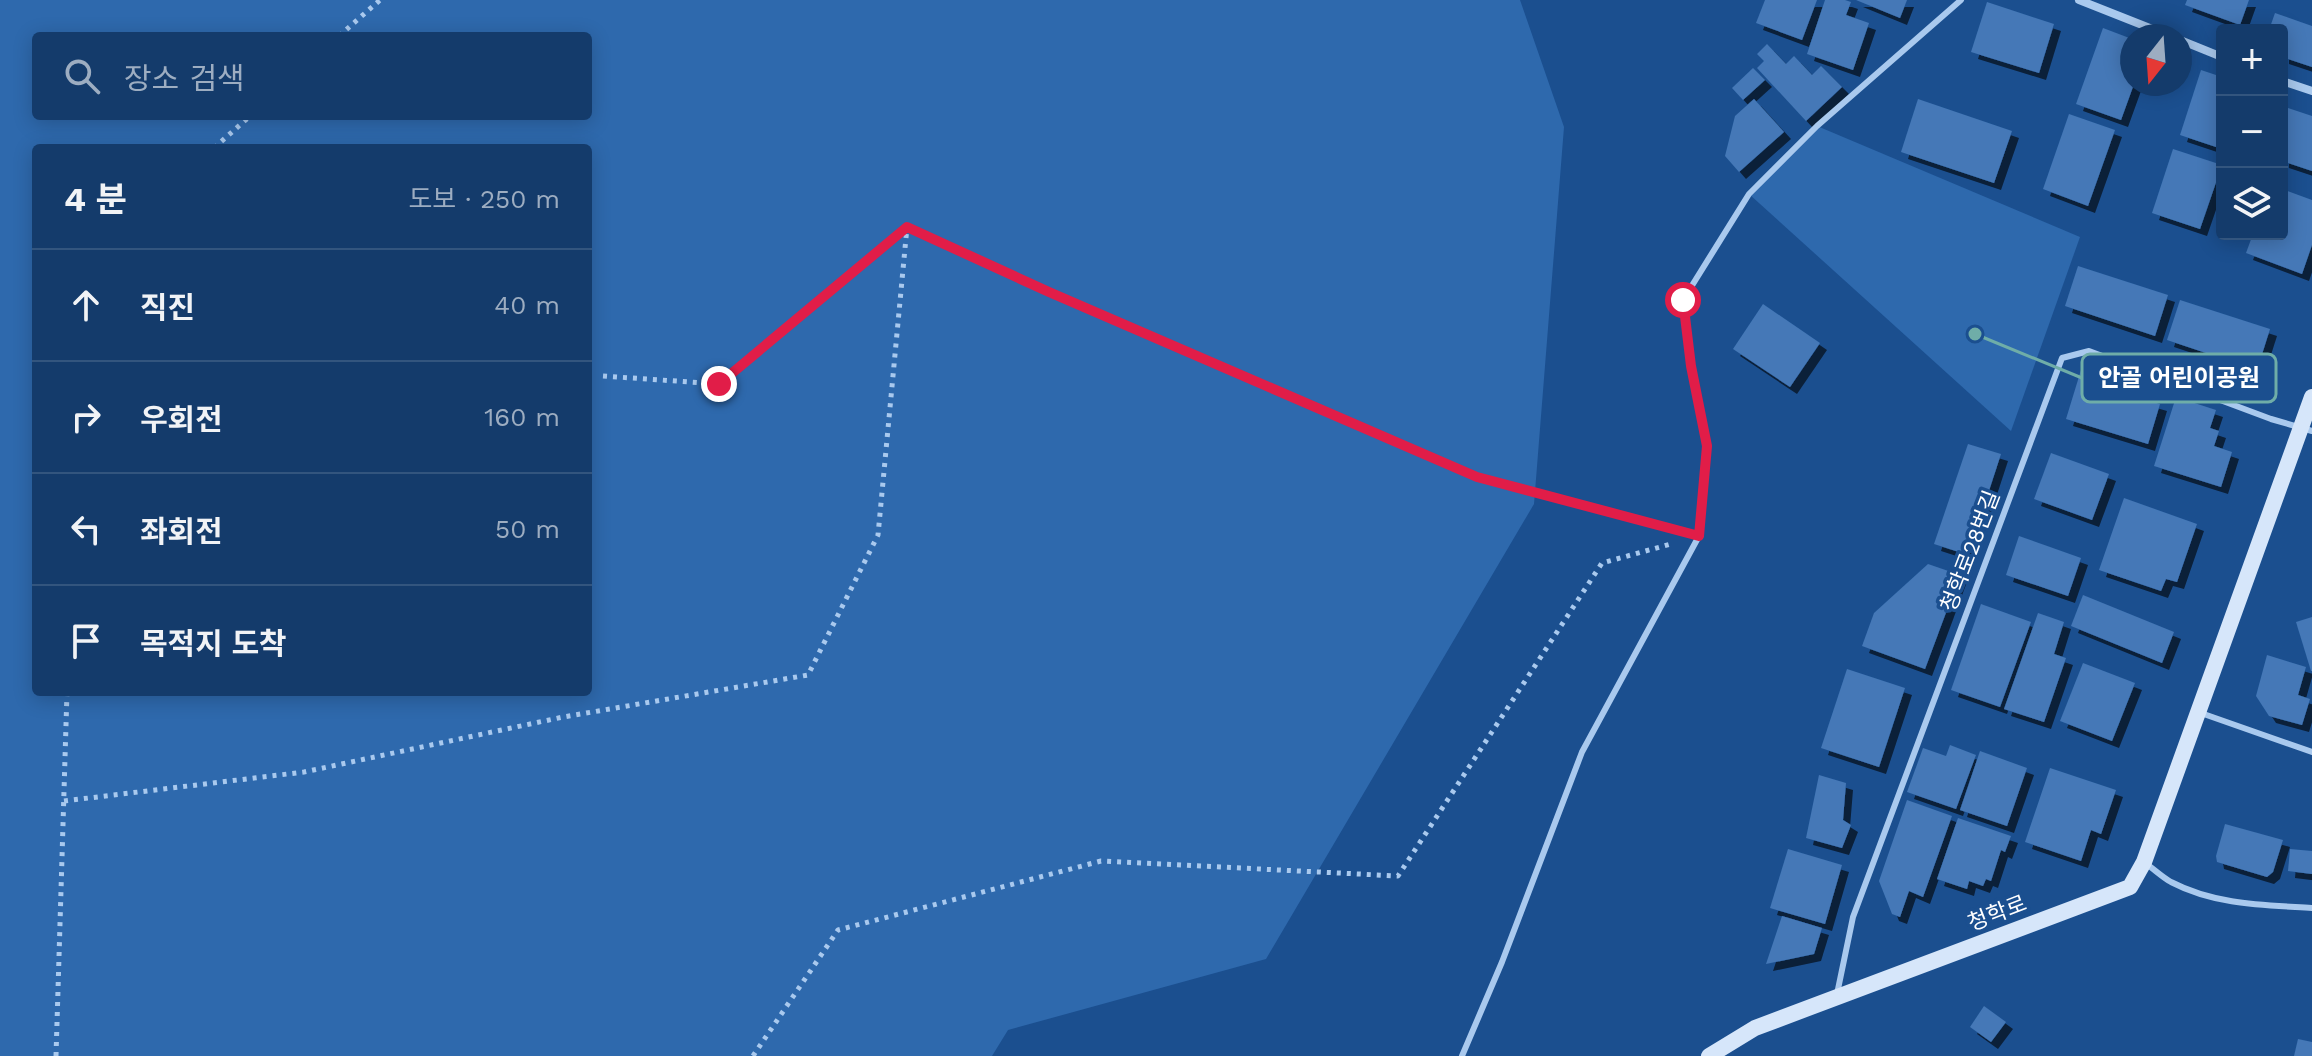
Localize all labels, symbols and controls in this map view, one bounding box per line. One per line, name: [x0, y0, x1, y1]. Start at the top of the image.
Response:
north arrow: [2120, 24, 2192, 96]
map controls: [2216, 24, 2288, 240]
button: +: [2216, 24, 2288, 96]
search box: [32, 32, 592, 120]
icon: search: [60, 54, 104, 98]
text: 장소 검색: [124, 61, 245, 96]
button: −: [2216, 96, 2288, 168]
button: layers: [2216, 168, 2288, 240]
text: 4 분: [64, 179, 127, 219]
text: 도보 · 250 m: [408, 184, 560, 214]
route start: [1665, 282, 1701, 318]
icon: ahead: [64, 283, 108, 327]
text: 직진: [140, 290, 195, 325]
text: 40 m: [494, 290, 560, 320]
callout: 안골 어린이공원: [2082, 354, 2276, 402]
text: 안골 어린이공원: [2098, 364, 2260, 392]
route end: [701, 366, 737, 402]
icon: right: [64, 395, 108, 439]
text: 우회전: [140, 402, 223, 437]
text: 160 m: [484, 402, 560, 432]
street label: 청학로28번길: [1935, 487, 2005, 615]
icon: left: [64, 507, 108, 551]
text: 좌회전: [140, 514, 223, 549]
text: 50 m: [495, 514, 560, 544]
icon: arrive: [64, 619, 108, 663]
text: 목적지 도착: [140, 626, 287, 661]
street label: 청학로: [1964, 890, 2030, 936]

